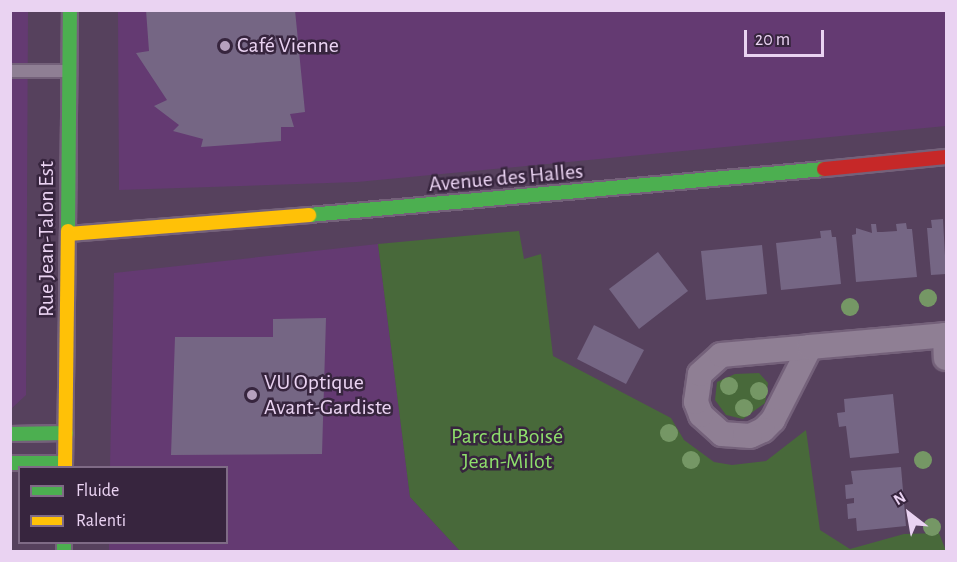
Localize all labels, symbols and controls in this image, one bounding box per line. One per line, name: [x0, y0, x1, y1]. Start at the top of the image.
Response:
scale bar: [747, 18, 826, 56]
text: 20 m: [755, 31, 790, 49]
place label: Café Vienne: [237, 33, 339, 59]
marker: Café Vienne: [218, 39, 232, 53]
street label: Avenue des Halles: [428, 158, 584, 198]
street label: Rue Jean-Talon Est: [34, 161, 60, 317]
place label: VU Optique Avant-Gardiste: [264, 369, 392, 420]
marker: VU Optique Avant-Gardiste: [245, 388, 259, 402]
park label: Parc du Boisé Jean-Milot: [451, 423, 563, 475]
legend: [18, 466, 228, 544]
text: Fluide: [76, 482, 119, 500]
north arrow: [879, 484, 939, 544]
text: N: [891, 489, 909, 508]
text: Ralenti: [76, 512, 126, 530]

